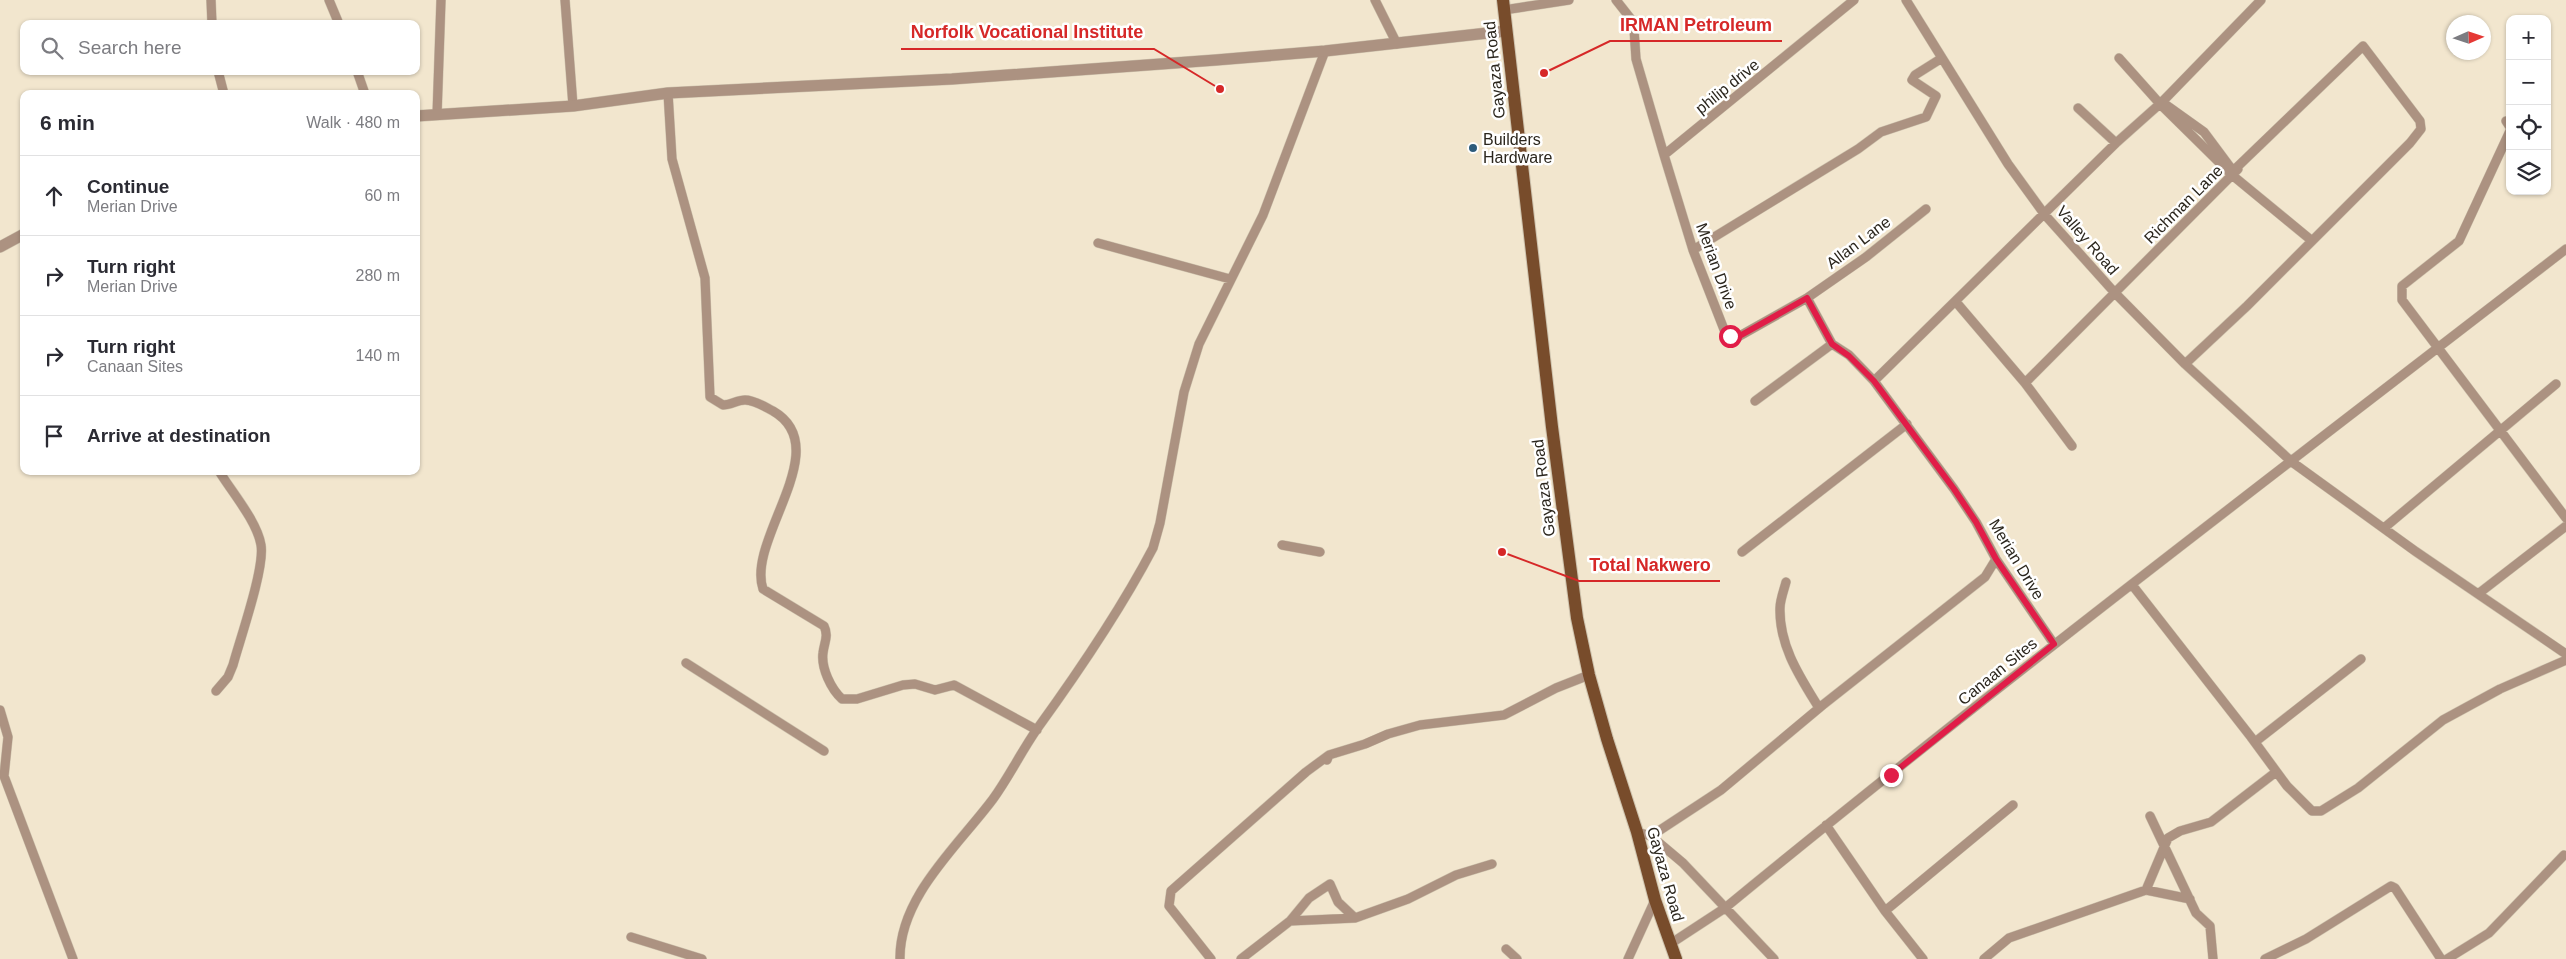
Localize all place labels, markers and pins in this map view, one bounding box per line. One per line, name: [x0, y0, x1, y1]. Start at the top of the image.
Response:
callout: IRMAN Petroleum: [1610, 8, 1782, 41]
callout: Norfolk Vocational Institute: [901, 16, 1154, 49]
place label: Builders Hardware: [1483, 131, 1552, 166]
marker: Builders Hardware: [1467, 142, 1479, 154]
callout: Total Nakwero: [1579, 548, 1720, 581]

